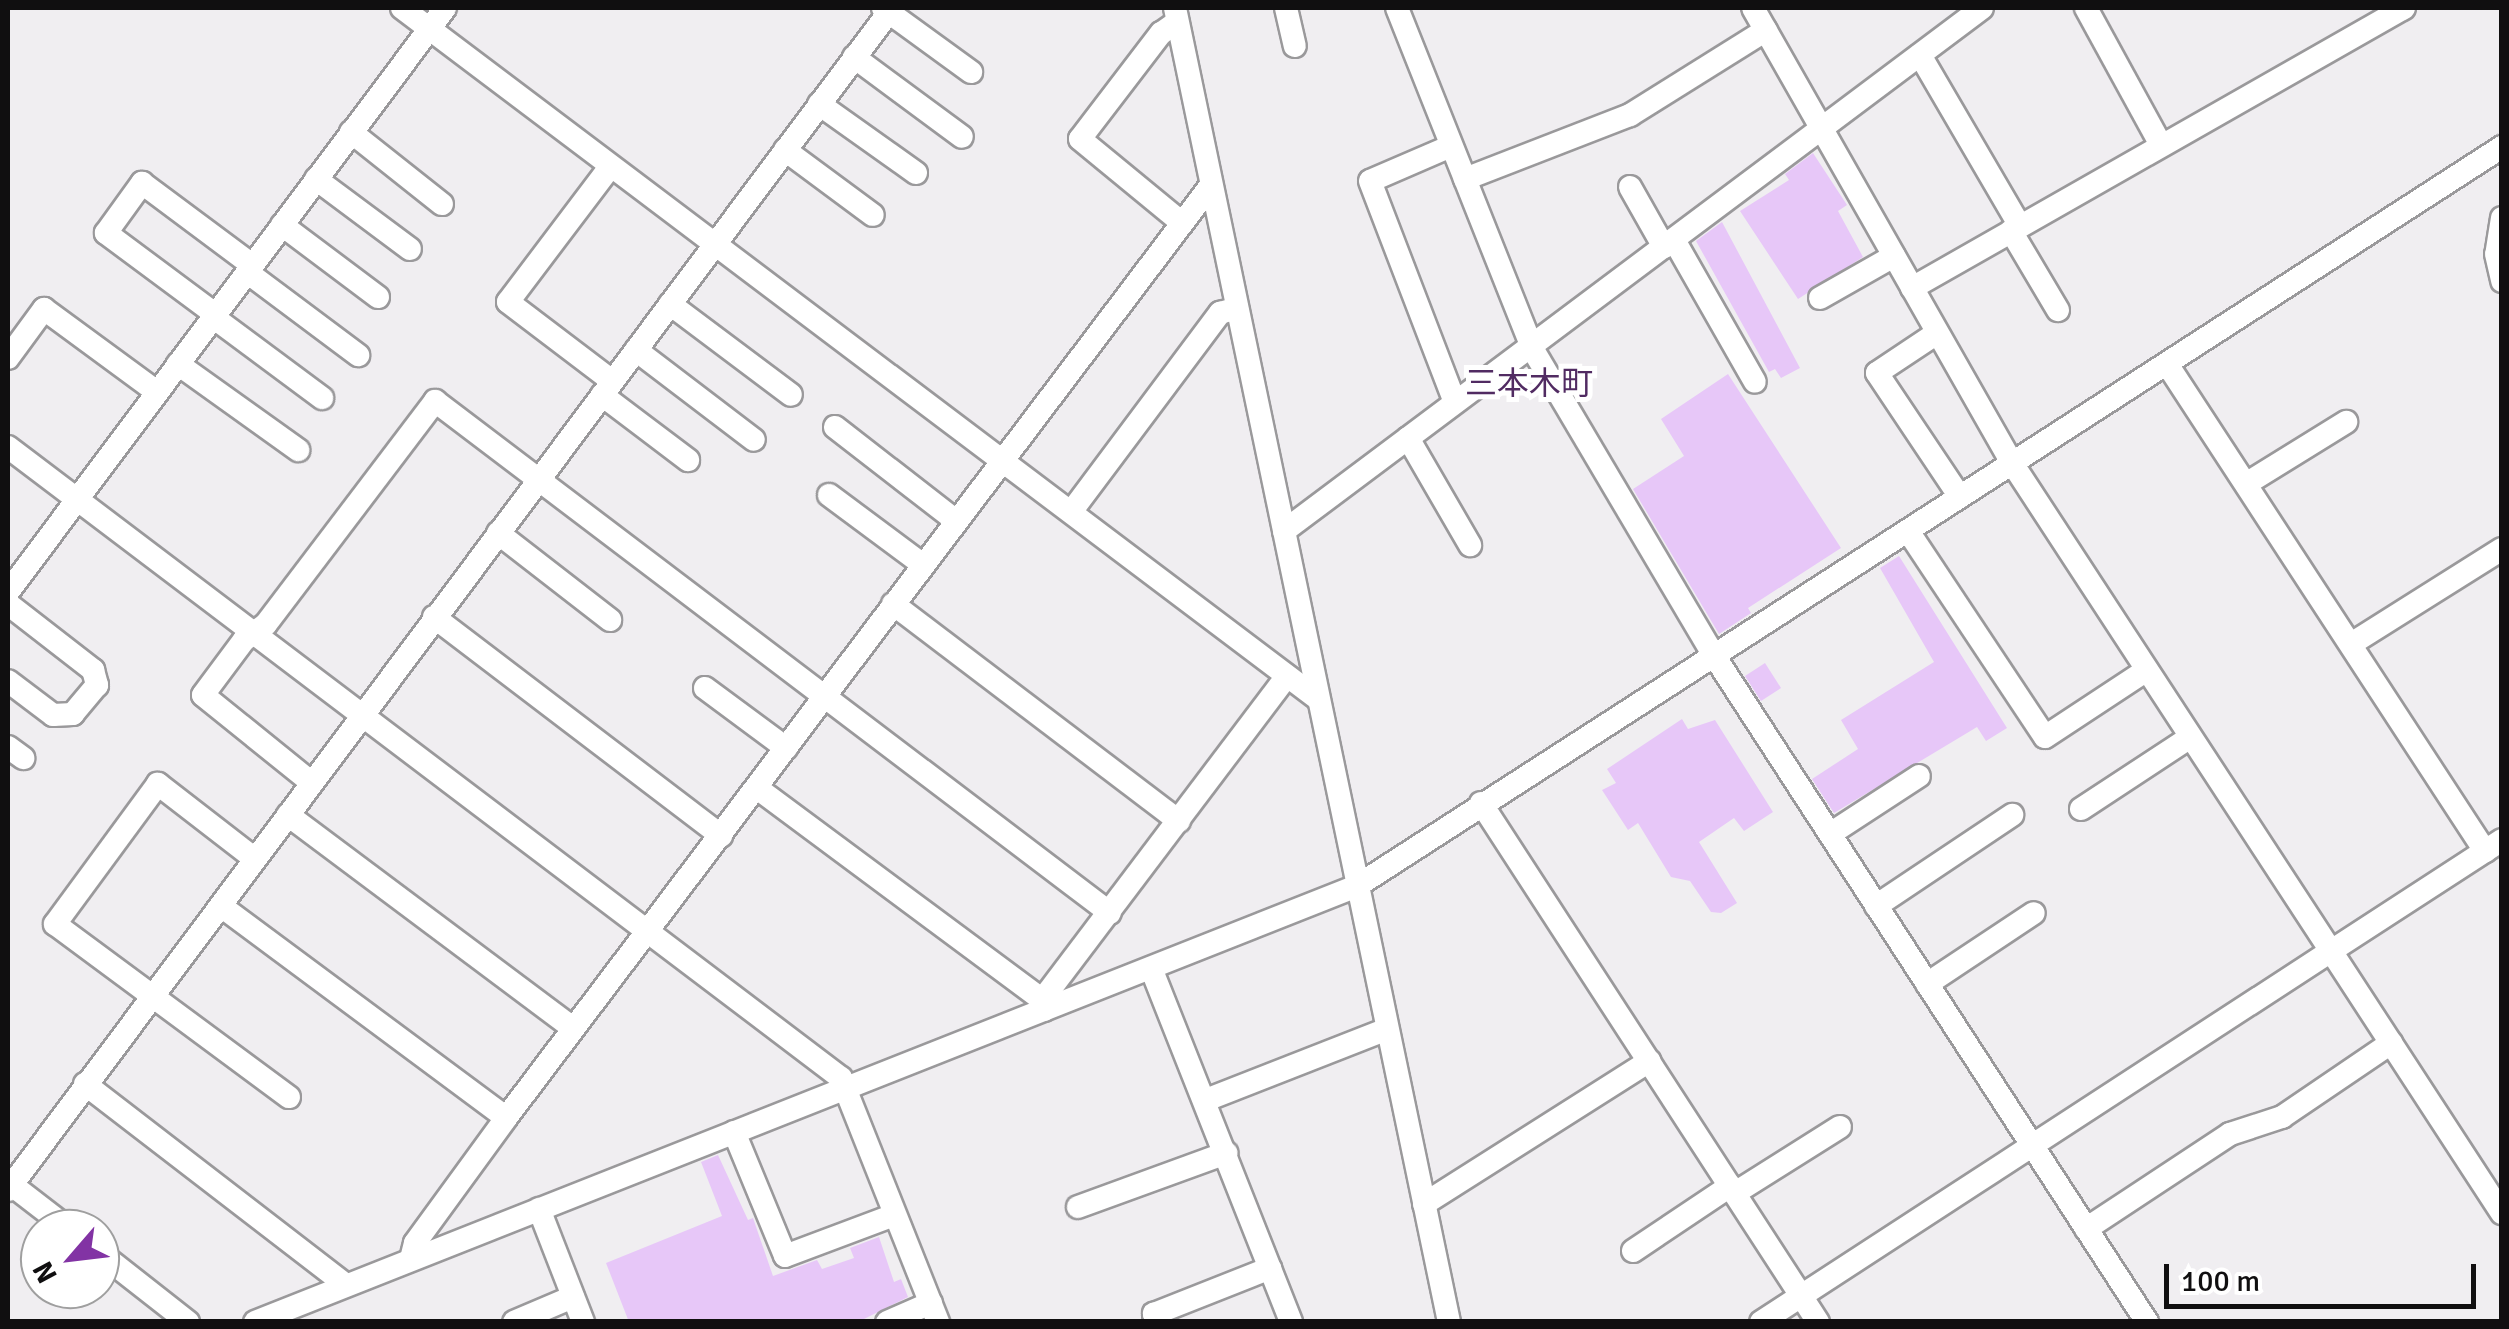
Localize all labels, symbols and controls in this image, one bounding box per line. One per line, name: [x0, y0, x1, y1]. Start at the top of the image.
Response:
district label: 三本木町: [1465, 365, 1593, 403]
north arrow: [20, 1209, 120, 1309]
scale bar: [2169, 1244, 2482, 1306]
text: N: [26, 1256, 65, 1289]
text: 100 m: [2181, 1263, 2260, 1300]

